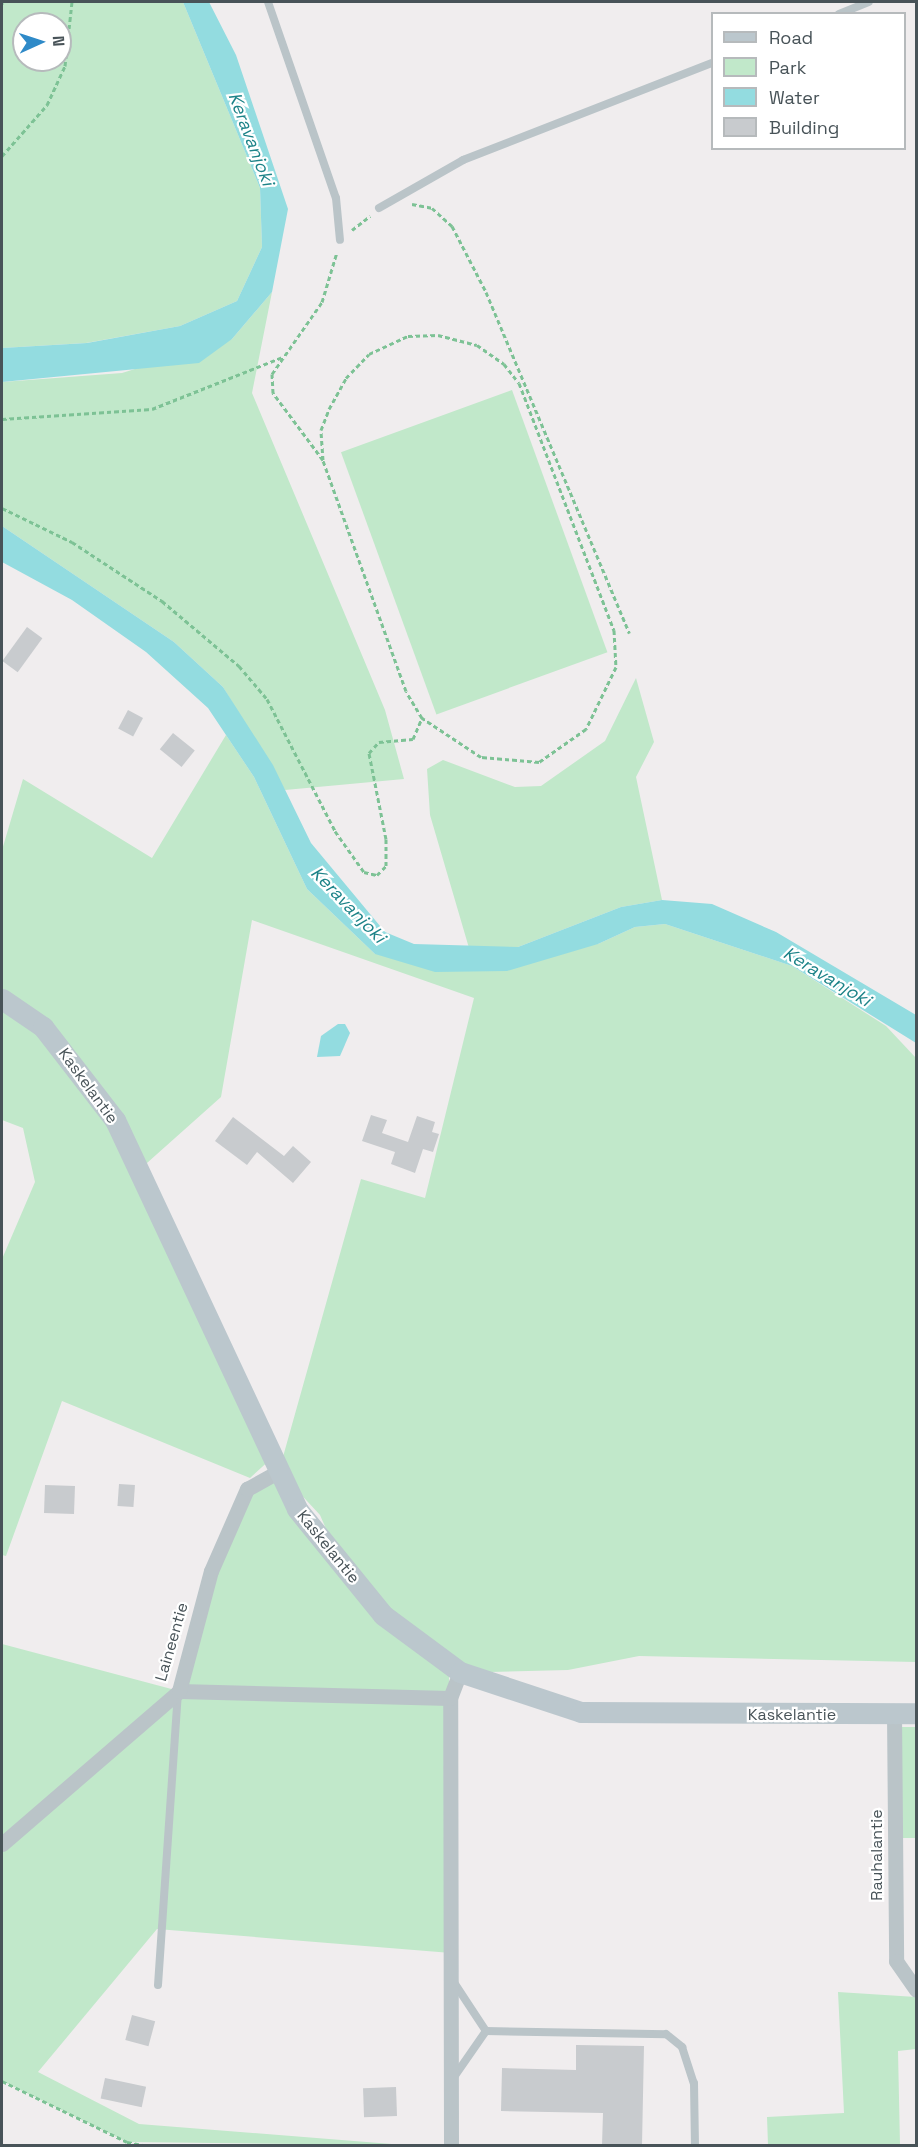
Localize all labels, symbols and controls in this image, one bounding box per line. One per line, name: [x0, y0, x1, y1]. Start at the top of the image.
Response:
north arrow: [12, 12, 72, 72]
legend: [711, 12, 906, 150]
text: Road: [769, 26, 813, 49]
text: N: [48, 35, 69, 47]
text: Park: [769, 56, 806, 79]
text: Water: [769, 86, 820, 109]
water label: Keravanjoki: [223, 89, 279, 189]
text: Building: [769, 116, 839, 139]
water label: Keravanjoki: [306, 862, 390, 948]
water label: Keravanjoki: [779, 942, 875, 1012]
street label: Kaskelantie: [54, 1045, 122, 1127]
street label: Kaskelantie: [293, 1507, 363, 1587]
street label: Laineentie: [152, 1600, 192, 1684]
street label: Kaskelantie: [748, 1705, 836, 1725]
street label: Rauhalantie: [867, 1809, 887, 1901]

